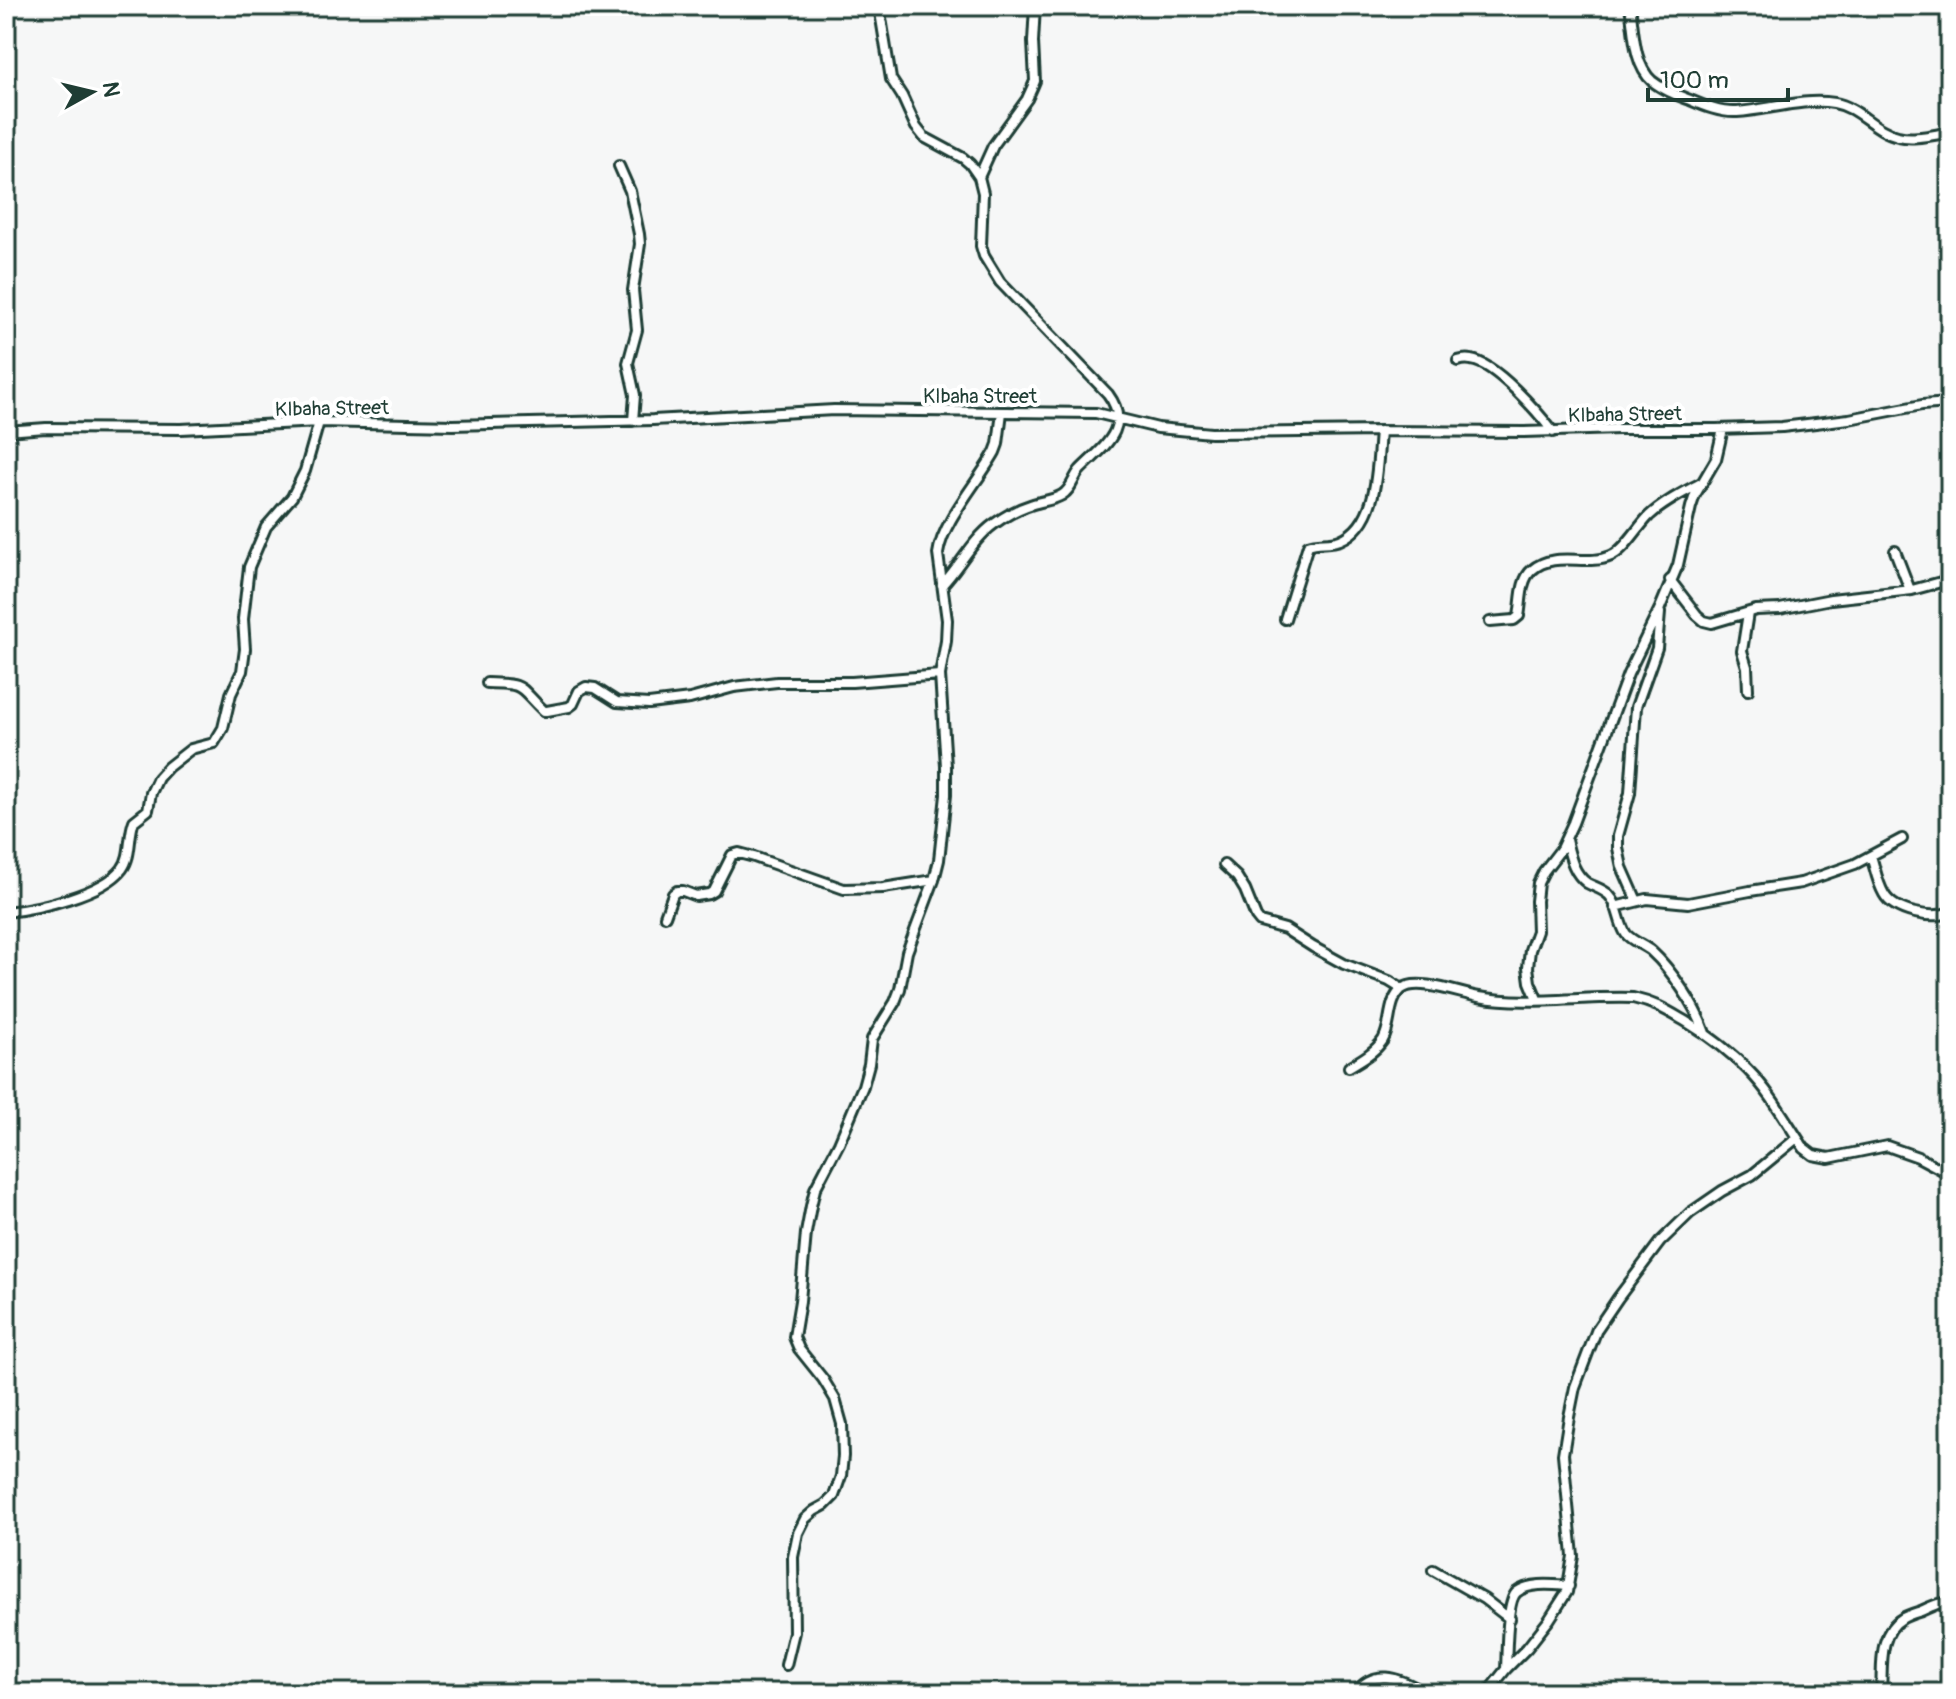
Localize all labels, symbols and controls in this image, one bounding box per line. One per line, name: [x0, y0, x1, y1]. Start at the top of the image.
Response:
north arrow: [52, 52, 132, 132]
scale bar: [1648, 52, 1788, 102]
text: 100 m: [1660, 66, 1729, 95]
text: N: [96, 80, 126, 99]
street label: KIbaha Street: [923, 384, 1038, 409]
street label: KIbaha Street: [275, 395, 390, 422]
street label: KIbaha Street: [1568, 401, 1683, 428]

